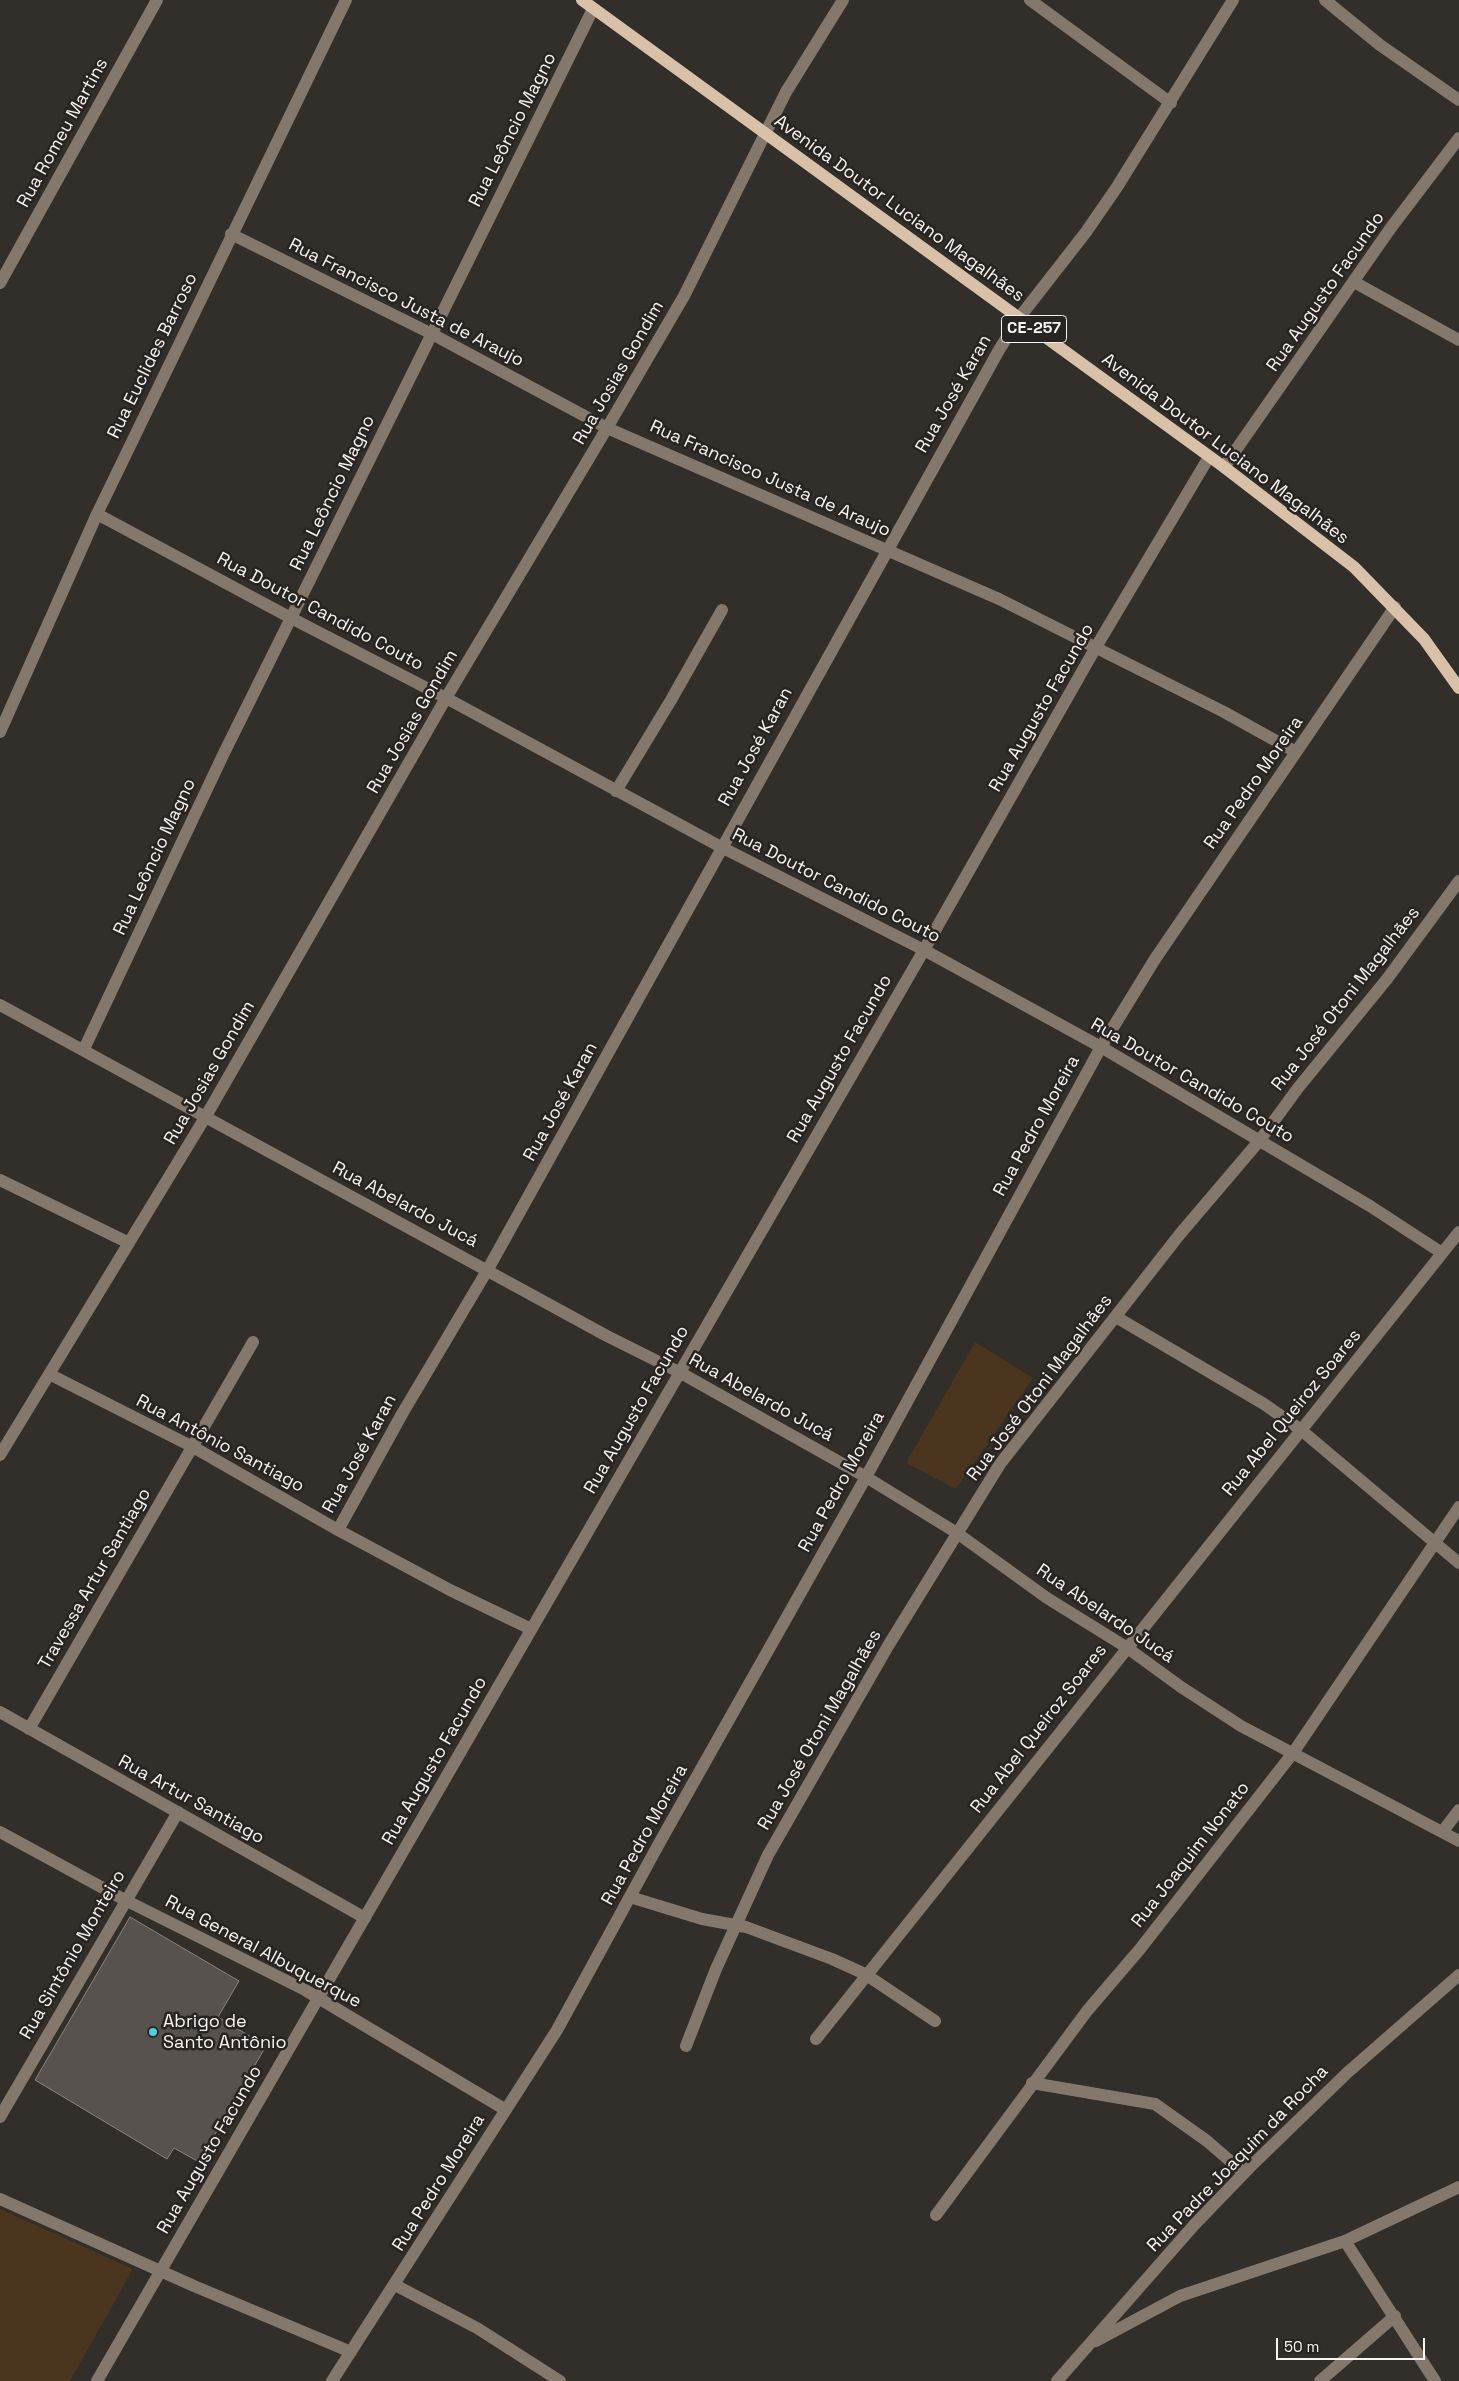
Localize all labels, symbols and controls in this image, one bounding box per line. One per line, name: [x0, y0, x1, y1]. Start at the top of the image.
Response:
street label: Rua Leôncio Magno: [465, 49, 561, 211]
street label: Rua Romeu Martins: [13, 55, 113, 211]
street label: Avenida Doutor Luciano Magalhães: [770, 111, 1028, 307]
street label: Rua Augusto Facundo: [1263, 208, 1389, 376]
street label: Rua Francisco Justa de Araujo: [285, 234, 527, 372]
street label: Rua Euclides Barroso: [103, 270, 203, 442]
street label: Rua Josias Gondim: [569, 297, 669, 449]
road number: CE-257: [1002, 316, 1066, 342]
street label: Rua José Karan: [911, 331, 997, 457]
street label: Avenida Doutor Luciano Magalhães: [1097, 349, 1353, 549]
street label: Rua Leôncio Magno: [286, 412, 380, 574]
street label: Rua Francisco Justa de Araujo: [646, 416, 894, 542]
street label: Rua Doutor Candido Couto: [213, 548, 427, 676]
street label: Rua Augusto Facundo: [985, 620, 1099, 796]
street label: Rua Josias Gondim: [363, 646, 463, 798]
street label: Rua José Karan: [714, 684, 798, 810]
street label: Rua Pedro Moreira: [1200, 712, 1308, 854]
street label: Rua Leôncio Magno: [109, 775, 201, 939]
street label: Rua Doutor Candido Couto: [728, 824, 944, 948]
street label: Rua José Otoni Magalhães: [1267, 903, 1425, 1095]
street label: Rua Augusto Facundo: [783, 971, 897, 1147]
street label: Rua Josias Gondim: [160, 997, 260, 1149]
street label: Rua Doutor Candido Couto: [1087, 1014, 1297, 1148]
street label: Rua José Karan: [519, 1039, 603, 1165]
street label: Rua Pedro Moreira: [989, 1052, 1085, 1200]
street label: Rua Abelardo Jucá: [328, 1157, 482, 1253]
street label: Rua José Otoni Magalhães: [963, 1290, 1117, 1486]
street label: Rua Augusto Facundo: [580, 1322, 694, 1498]
street label: Rua Abel Queiroz Soares: [1218, 1325, 1366, 1501]
street label: Rua Abelardo Jucá: [685, 1349, 837, 1447]
street label: Rua Antônio Santiago: [132, 1390, 308, 1498]
street label: Rua José Karan: [318, 1391, 402, 1517]
street label: Rua Pedro Moreira: [794, 1408, 890, 1556]
street label: Travessa Artur Santiago: [34, 1484, 156, 1674]
street label: Rua Abelardo Jucá: [1032, 1560, 1178, 1668]
street label: Rua José Otoni Magalhães: [754, 1626, 886, 1834]
street label: Rua Abel Queiroz Soares: [966, 1640, 1112, 1818]
street label: Rua Augusto Facundo: [378, 1673, 492, 1849]
street label: Rua Artur Santiago: [114, 1751, 268, 1849]
street label: Rua Pedro Moreira: [597, 1761, 693, 1909]
street label: Rua Joaquim Nonato: [1127, 1778, 1255, 1932]
street label: Rua Sintônio Monteiro: [16, 1866, 130, 2044]
street label: Rua General Albuquerque: [161, 1891, 365, 2013]
place label: Abrigo de Santo Antônio: [163, 2011, 287, 2054]
marker: Abrigo de Santo Antônio: [147, 2026, 159, 2038]
street label: Rua Padre Joaquim da Rocha: [1143, 2061, 1333, 2257]
street label: Rua Augusto Facundo: [153, 2062, 267, 2238]
street label: Rua Pedro Moreira: [388, 2111, 490, 2255]
scale bar: [1279, 2328, 1428, 2360]
text: 50 m: [1284, 2337, 1319, 2356]

